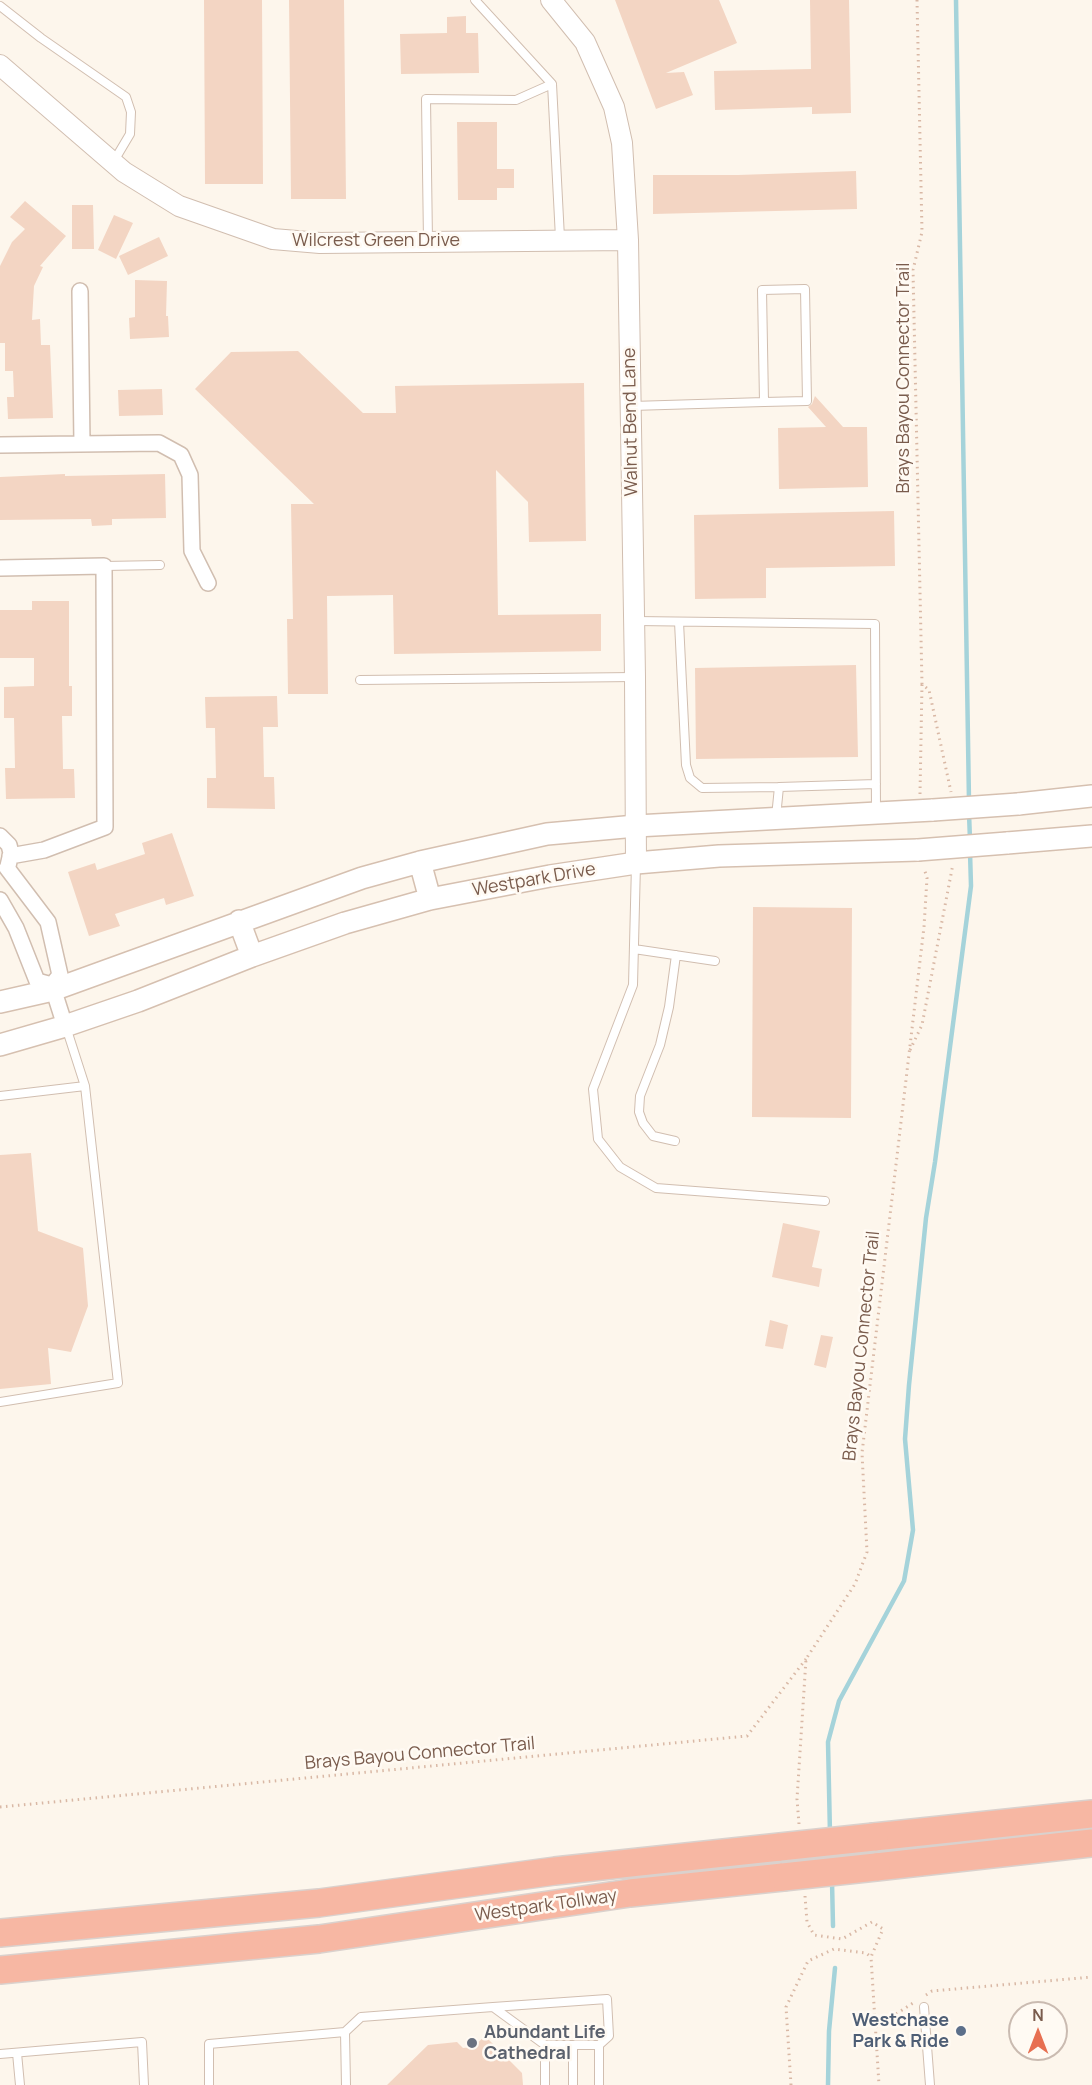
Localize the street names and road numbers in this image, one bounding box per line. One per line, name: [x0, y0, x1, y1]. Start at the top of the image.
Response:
street label: Wilcrest Green Drive: [292, 230, 460, 252]
street label: Brays Bayou Connector Trail: [893, 262, 915, 494]
street label: Walnut Bend Lane: [619, 347, 643, 497]
street label: Westpark Drive: [471, 859, 597, 901]
street label: Brays Bayou Connector Trail: [839, 1230, 885, 1462]
street label: Brays Bayou Connector Trail: [304, 1733, 536, 1775]
street label: Westpark Tollway: [474, 1885, 618, 1927]

